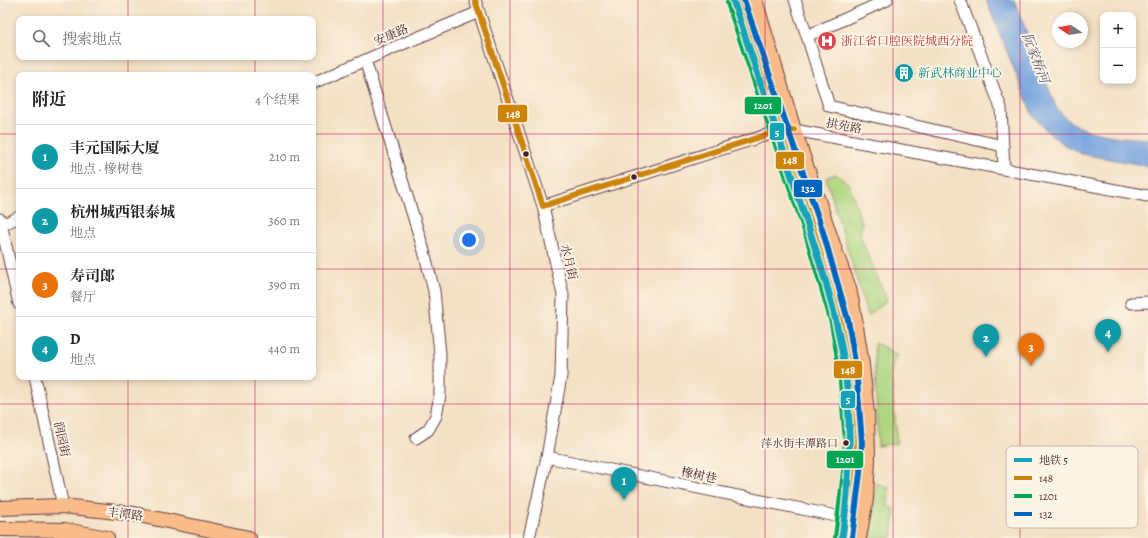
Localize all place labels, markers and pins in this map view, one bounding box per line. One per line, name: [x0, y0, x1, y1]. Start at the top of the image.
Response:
hospital icon: 浙江省口腔医院城西分院: [816, 30, 838, 52]
place label: 浙江省口腔医院城西分院: [841, 33, 973, 49]
building icon: 新武林商业中心: [893, 62, 915, 84]
place label: 新武林商业中心: [918, 65, 1002, 81]
unlabelled marker: [521, 149, 531, 159]
unlabelled marker: [629, 172, 639, 182]
pin: 4: [1095, 319, 1121, 352]
pin: 2: [973, 324, 999, 357]
pin: 3: [1018, 333, 1044, 366]
place label: 萍水街丰潭路口: [761, 436, 838, 451]
marker: 萍水街丰潭路口: [841, 438, 851, 448]
pin: 1: [611, 467, 637, 500]

